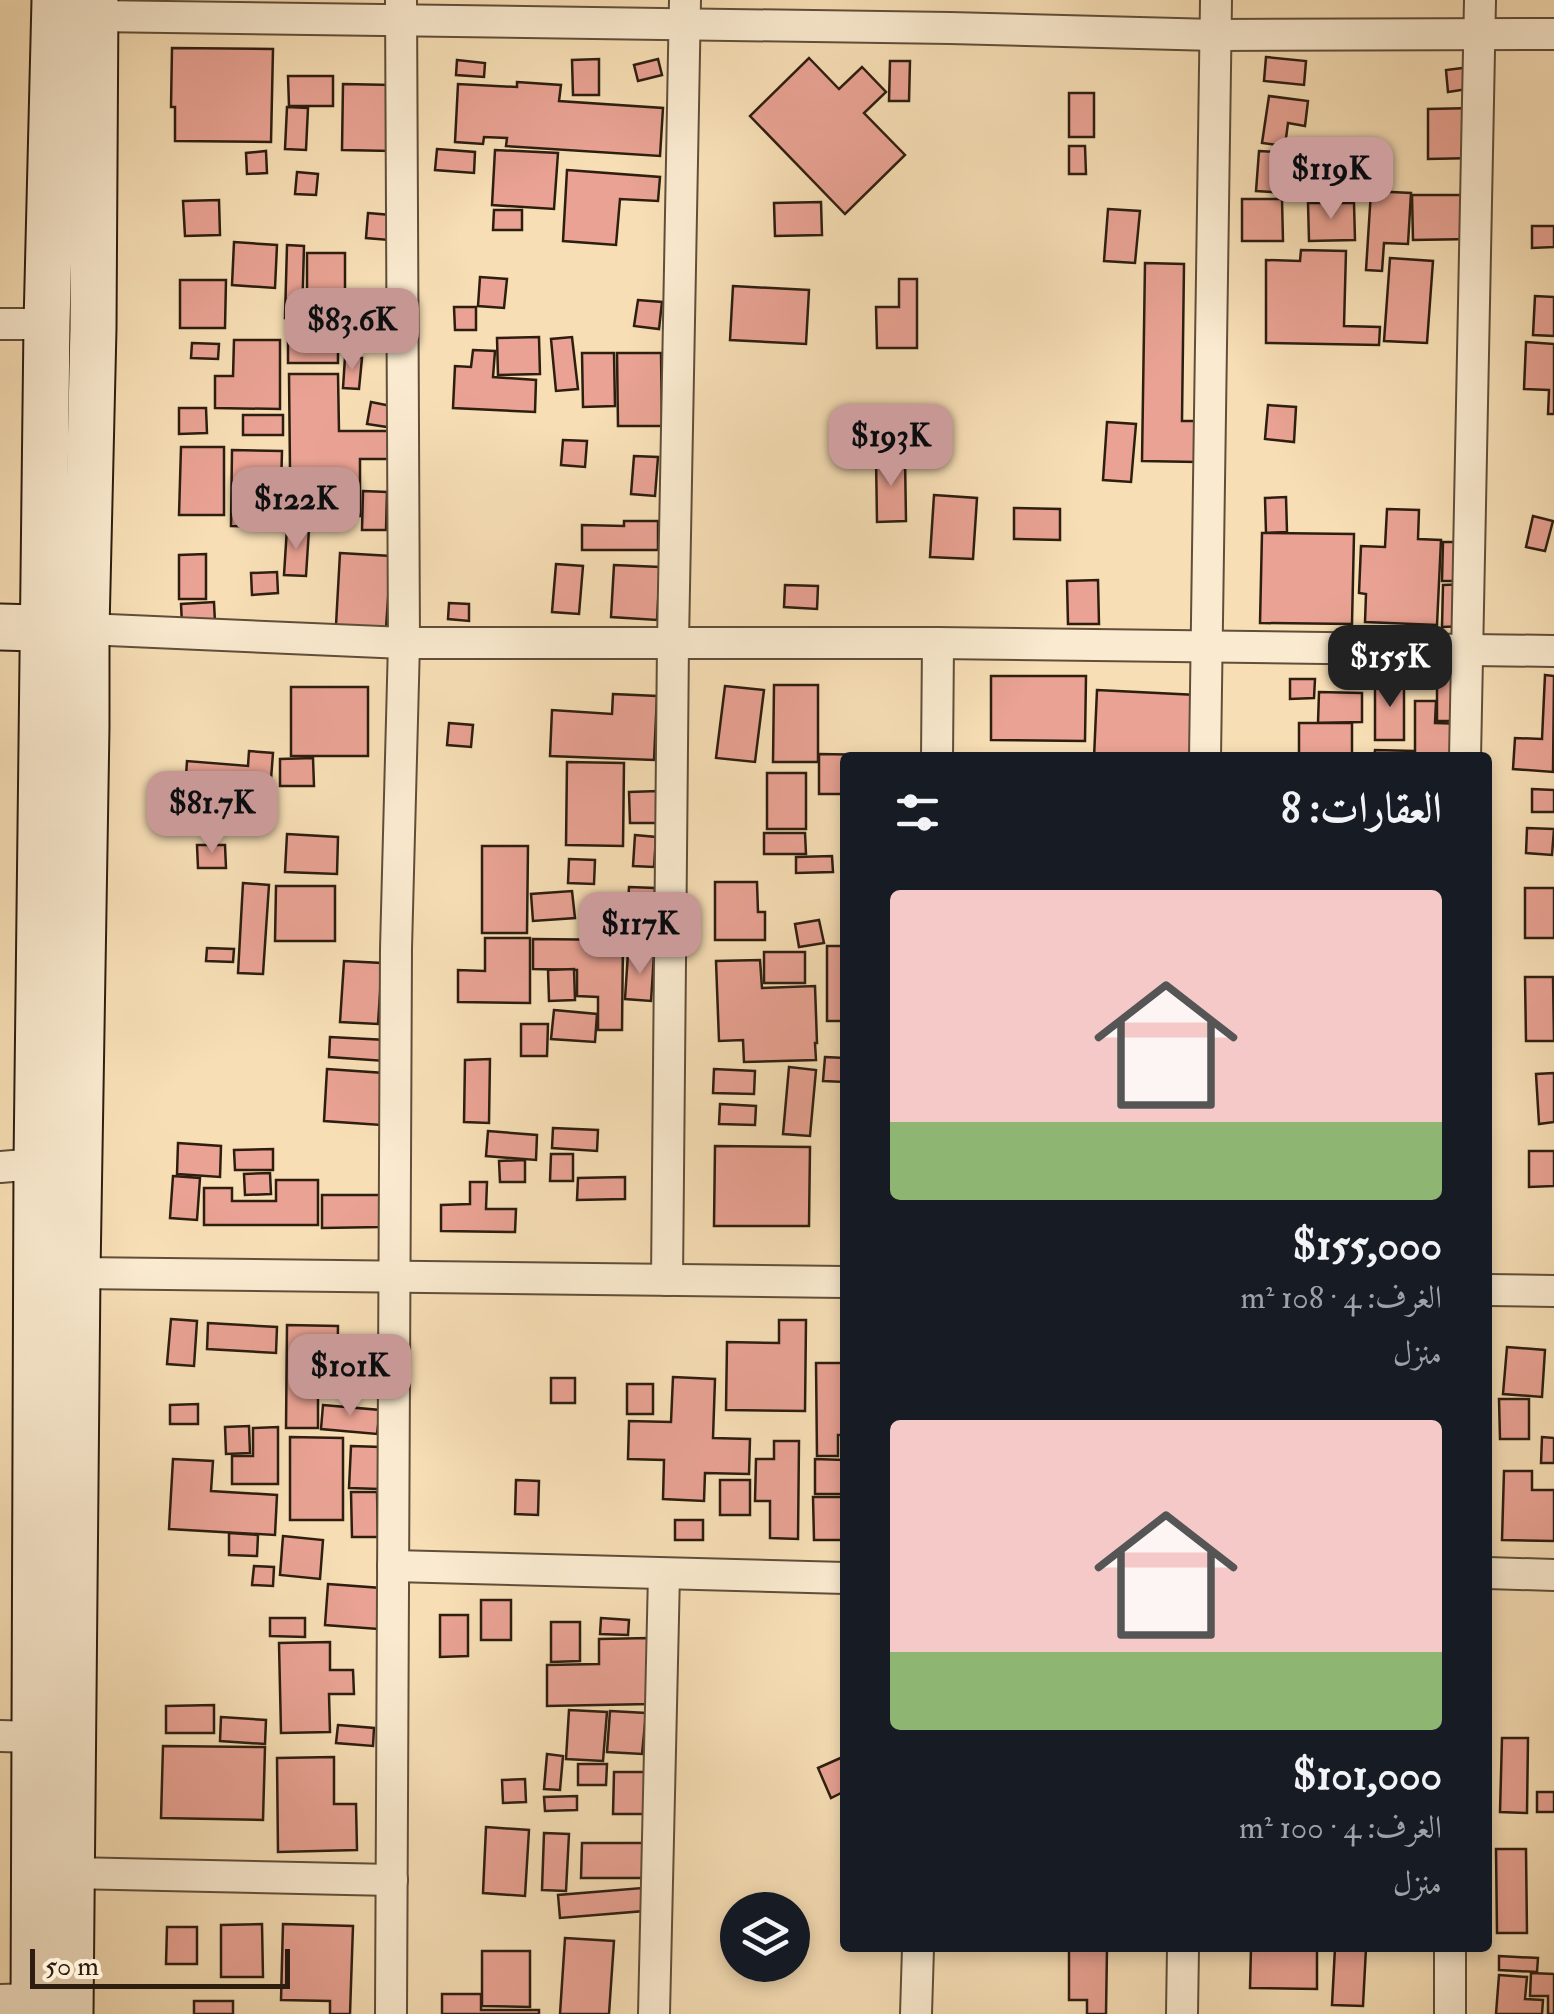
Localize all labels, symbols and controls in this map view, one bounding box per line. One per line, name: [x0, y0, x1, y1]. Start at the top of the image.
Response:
pin: $119K: [1261, 137, 1401, 222]
text: $119K: [1291, 149, 1371, 189]
pin: $83.6K: [271, 288, 433, 373]
text: $83.6K: [307, 300, 397, 340]
pin: $193K: [821, 404, 961, 489]
text: $193K: [851, 416, 931, 456]
pin: $122K: [226, 467, 366, 552]
text: $122K: [254, 479, 338, 519]
pin: $155K: [1320, 625, 1460, 710]
text: $155K: [1350, 637, 1430, 677]
pin: $81.7K: [131, 771, 293, 856]
text: $81.7K: [169, 783, 255, 823]
text: العقارات: 8: [1281, 783, 1442, 835]
icon: filters: [890, 785, 945, 840]
pin: $117K: [570, 892, 710, 977]
text: $117K: [601, 904, 679, 944]
icon: home: [1076, 955, 1256, 1135]
text: $155,000: [1293, 1220, 1442, 1272]
text: الغرف: 4 · 108 m²: [1240, 1278, 1442, 1318]
pin: $101K: [280, 1334, 420, 1419]
text: منزل: [1393, 1334, 1442, 1374]
text: $101K: [310, 1346, 390, 1386]
icon: home: [1076, 1485, 1256, 1665]
text: $101,000: [1293, 1750, 1442, 1802]
text: الغرف: 4 · 100 m²: [1239, 1808, 1442, 1848]
text: منزل: [1393, 1864, 1442, 1904]
map controls: [720, 1892, 810, 1982]
button: layers: [720, 1892, 810, 1982]
scale bar: [30, 1944, 290, 1988]
text: 50 m: [45, 1949, 99, 1984]

